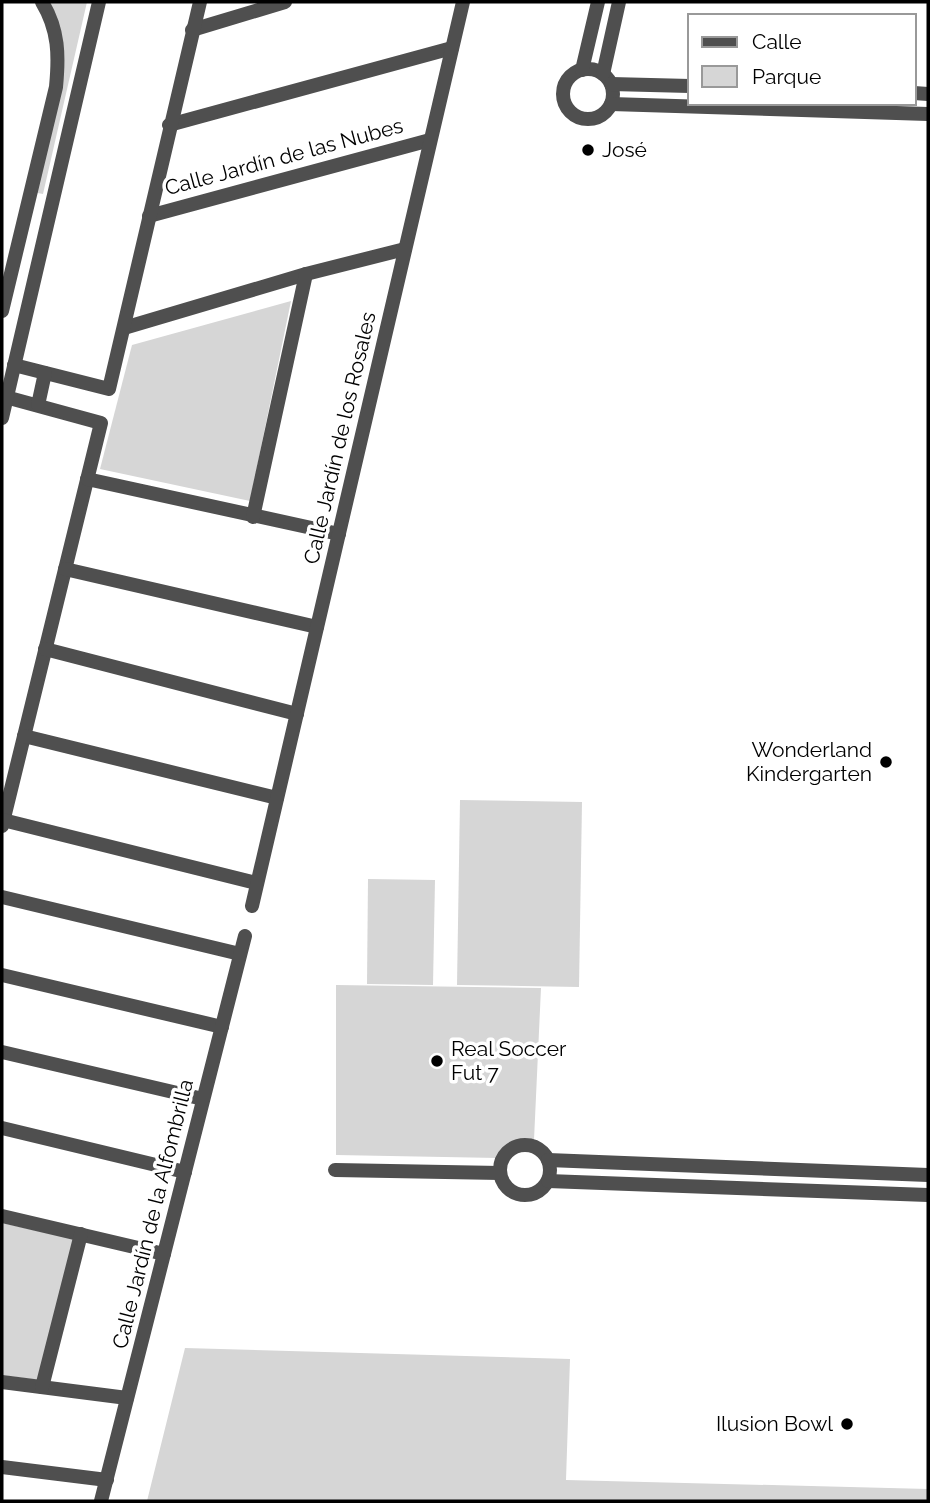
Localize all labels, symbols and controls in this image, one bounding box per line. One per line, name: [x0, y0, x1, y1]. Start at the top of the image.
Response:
legend: [688, 14, 916, 105]
text: Calle: [752, 29, 802, 54]
text: Parque: [752, 64, 821, 89]
street label: Calle Jardín de las Nubes: [162, 113, 406, 200]
place label: José: [602, 137, 647, 162]
marker: José: [580, 142, 596, 158]
street label: Calle Jardín de los Rosales: [298, 309, 381, 566]
place label: Wonderland Kindergarten: [746, 737, 872, 786]
marker: Wonderland Kindergarten: [878, 754, 894, 770]
place label: Real Soccer Fut 7: [451, 1036, 567, 1085]
marker: Real Soccer Fut 7: [429, 1053, 445, 1069]
street label: Calle Jardín de la Alfombrilla: [107, 1077, 198, 1351]
place label: Ilusion Bowl: [716, 1411, 833, 1436]
marker: Ilusion Bowl: [839, 1416, 855, 1432]

